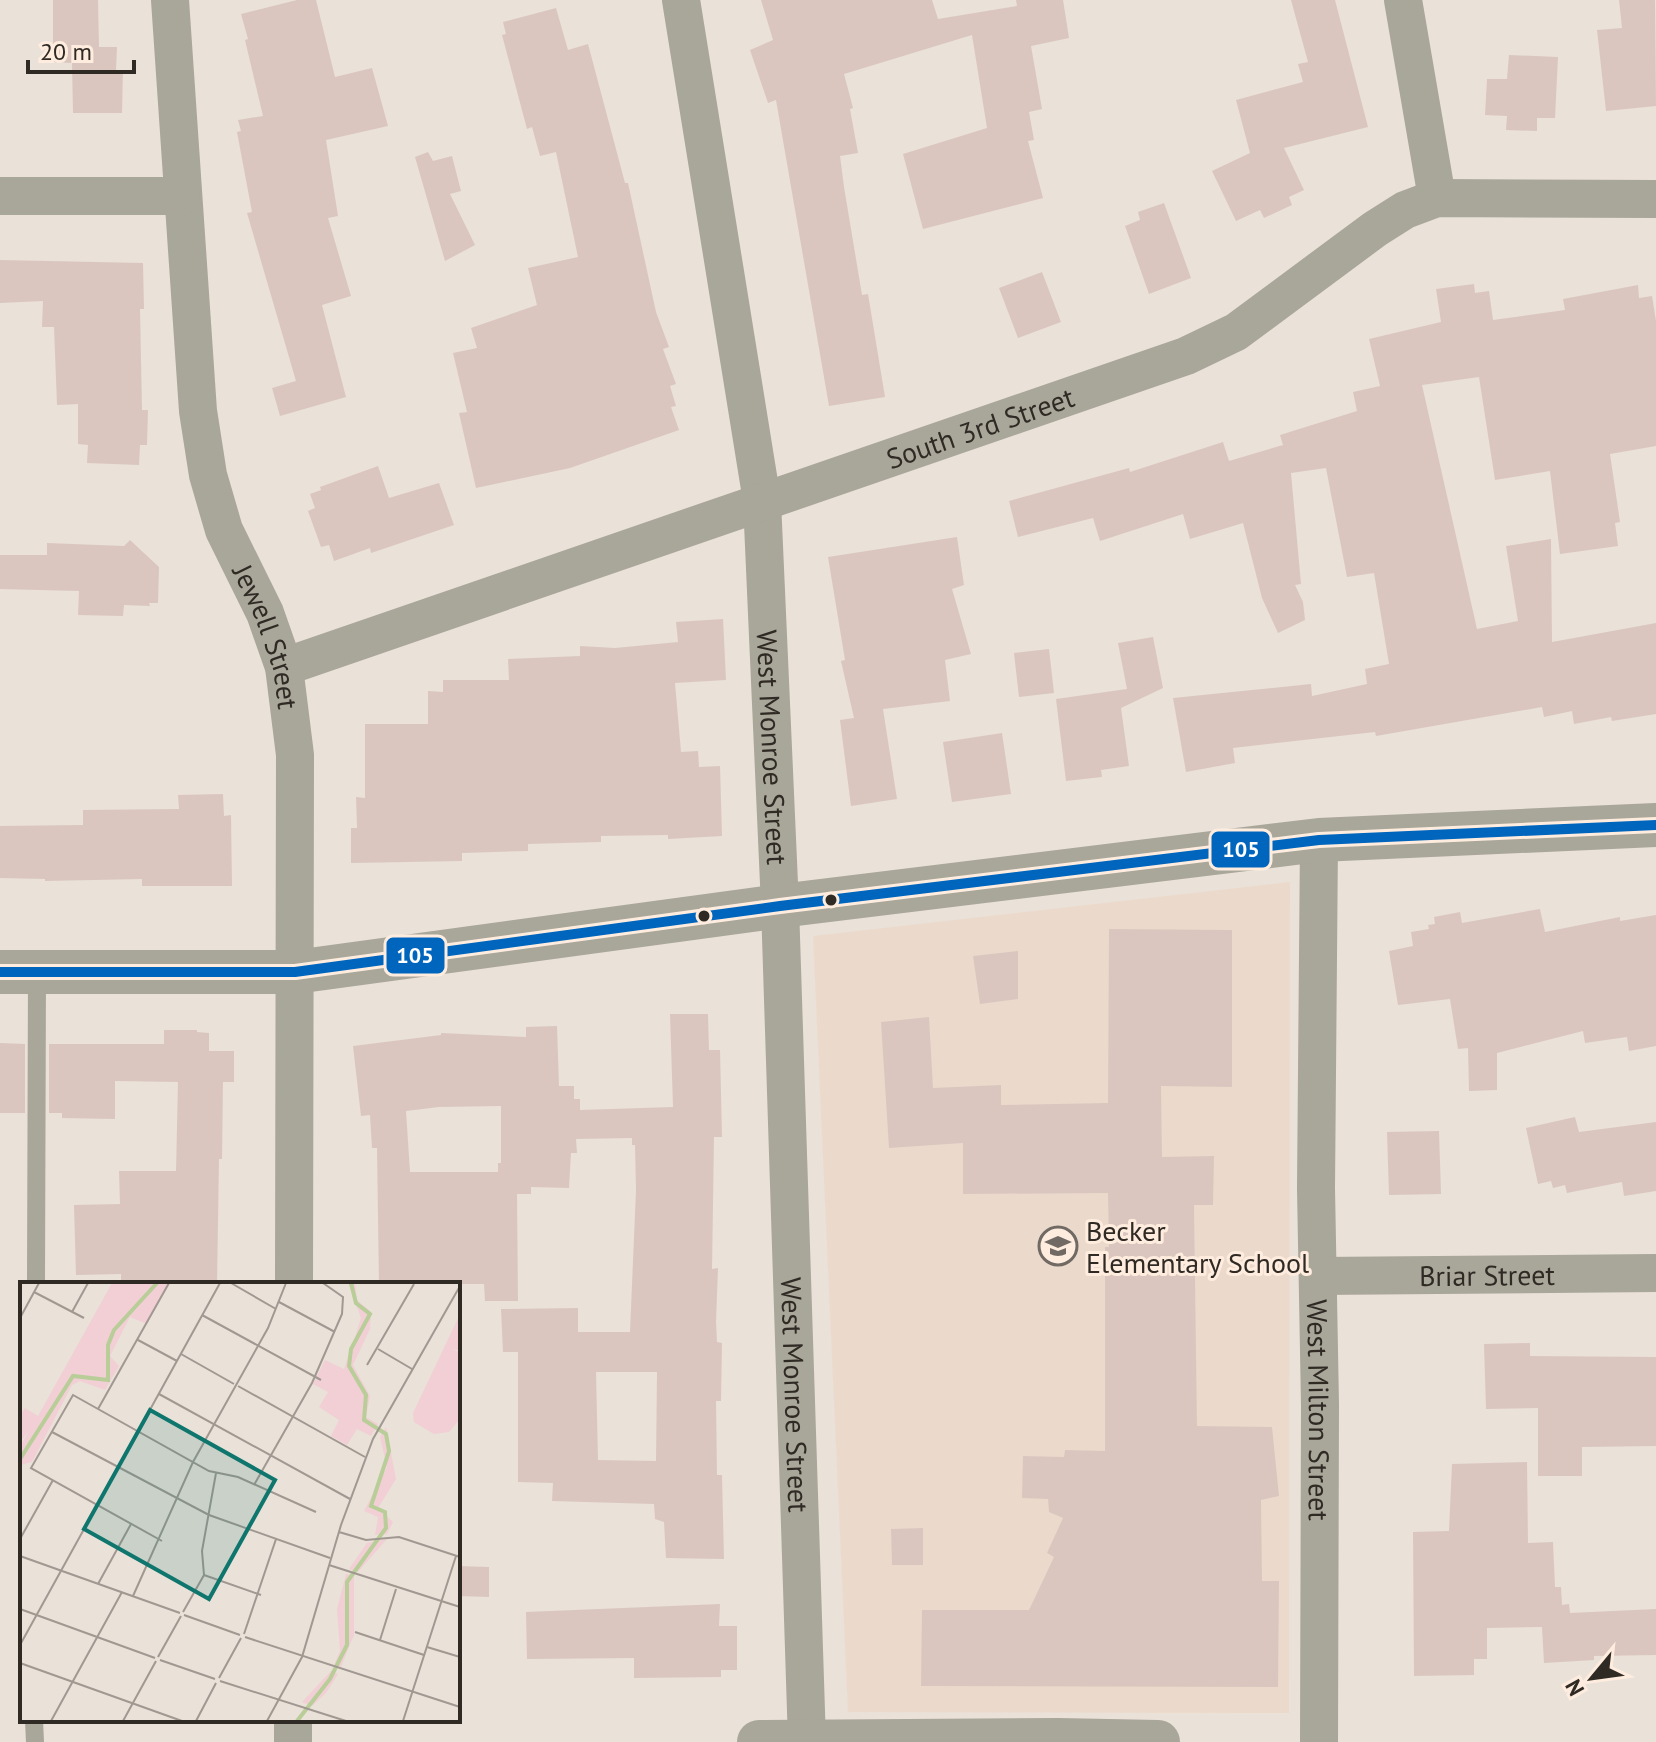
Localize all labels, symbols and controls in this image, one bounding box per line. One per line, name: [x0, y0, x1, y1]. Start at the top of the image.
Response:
scale bar: [28, 24, 134, 74]
text: 20 m: [40, 36, 92, 67]
street label: South 3rd Street: [881, 377, 1079, 477]
street label: Jewell Street: [225, 557, 308, 712]
street label: West Monroe Street: [749, 629, 797, 866]
line badge: 105: [1210, 830, 1271, 869]
text: 105: [1222, 835, 1260, 863]
unlabelled marker: [823, 892, 839, 908]
unlabelled marker: [696, 908, 712, 924]
line badge: 105: [385, 936, 446, 975]
text: 105: [396, 941, 434, 969]
place label: Becker Elementary School: [1086, 1212, 1309, 1281]
school or university icon: Becker Elementary School: [1037, 1225, 1079, 1267]
street label: Briar Street: [1419, 1255, 1556, 1294]
street label: West Monroe Street: [773, 1277, 818, 1514]
inset map: [20, 1282, 460, 1722]
street label: West Milton Street: [1300, 1299, 1339, 1521]
north arrow: [1552, 1638, 1632, 1718]
text: N: [1559, 1675, 1590, 1701]

